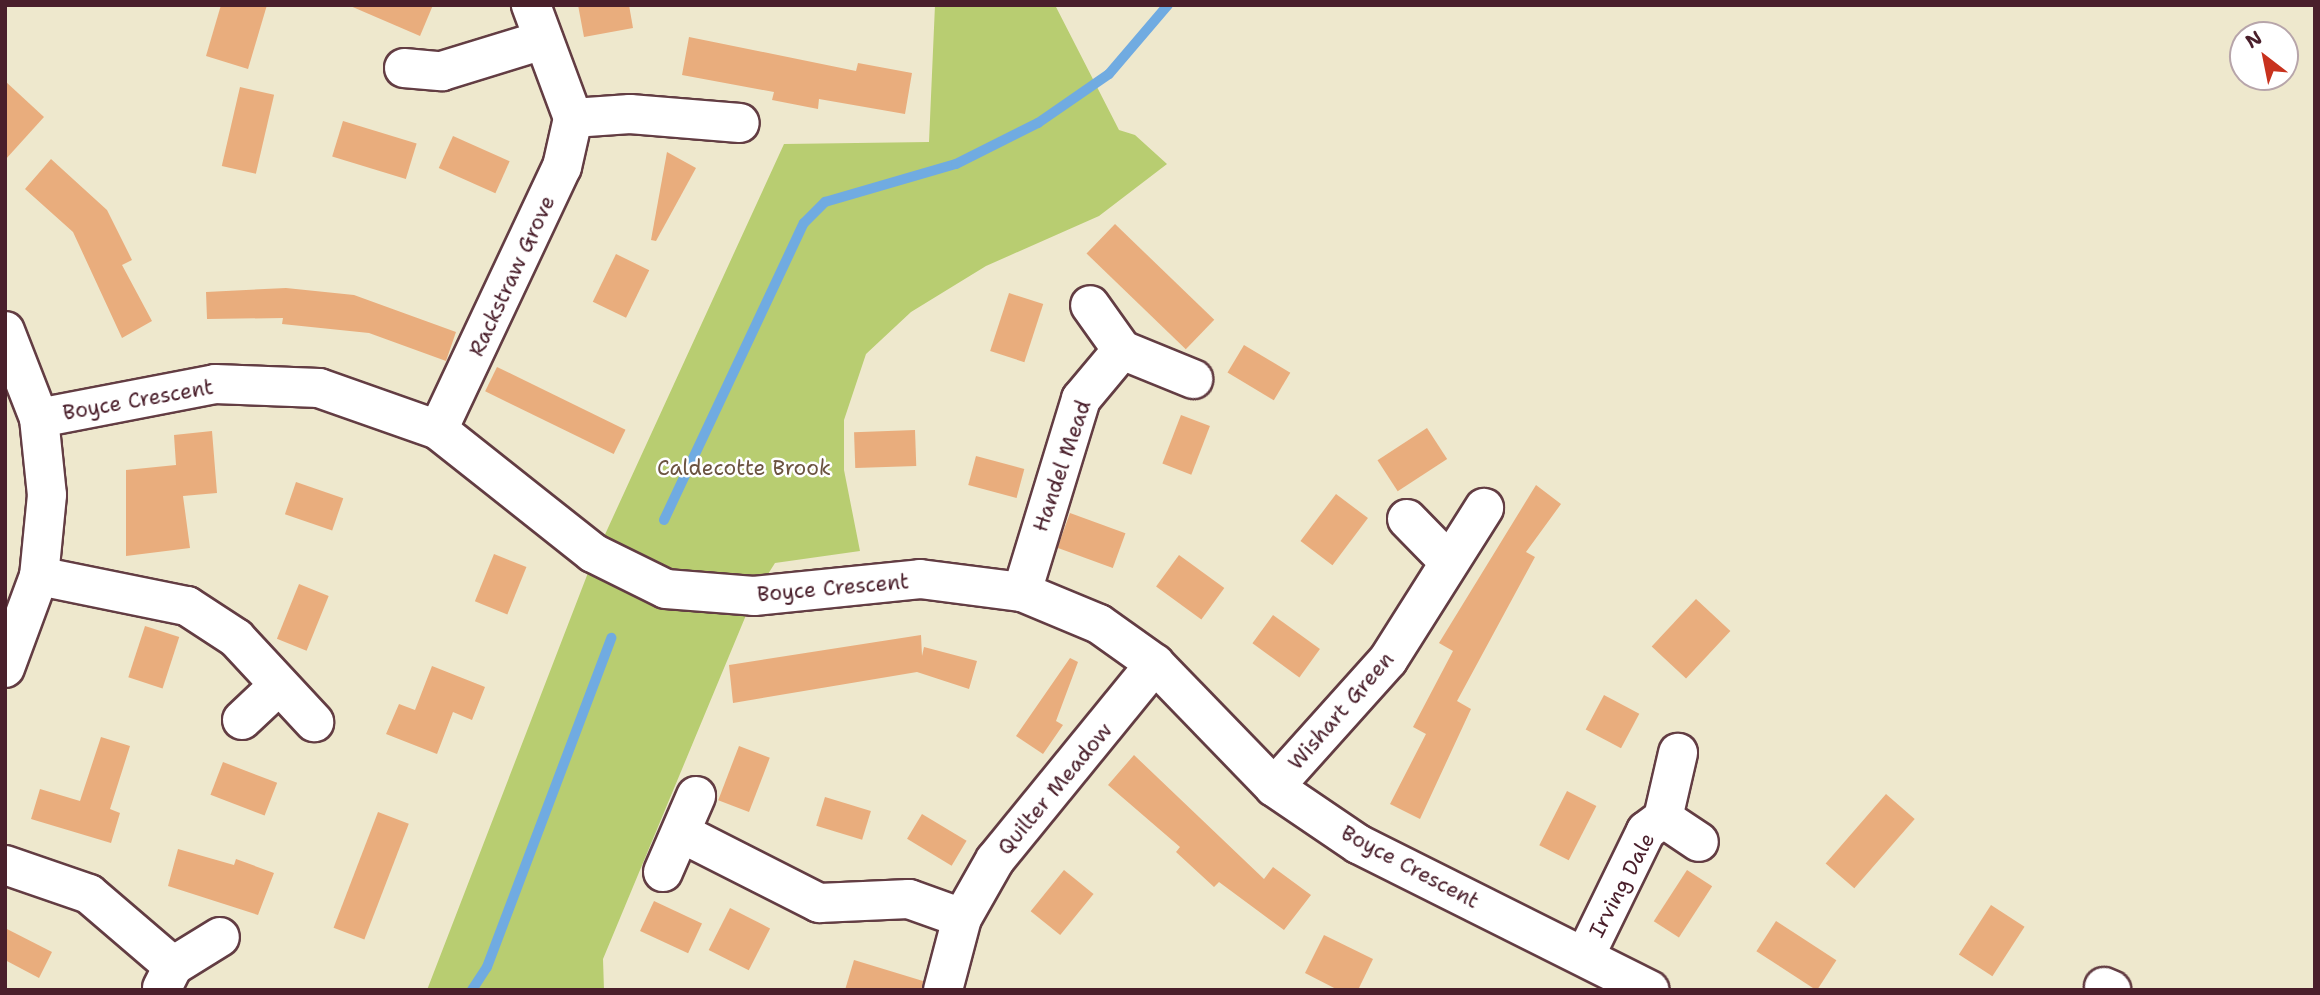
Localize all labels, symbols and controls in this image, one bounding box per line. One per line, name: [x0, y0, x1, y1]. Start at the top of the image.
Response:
north arrow: [2229, 21, 2299, 91]
text: N: [2241, 25, 2267, 54]
street label: Rackstraw Grove: [464, 192, 560, 360]
street label: Boyce Crescent: [61, 374, 215, 426]
street label: Handel Mead: [1028, 397, 1096, 535]
park label: Caldecotte Brook: [657, 455, 831, 481]
street label: Boyce Crescent: [756, 569, 910, 607]
street label: Wishart Green: [1283, 647, 1399, 775]
street label: Quilter Meadow: [992, 718, 1118, 860]
street label: Boyce Crescent: [1337, 820, 1483, 914]
street label: Irving Dale: [1584, 828, 1660, 942]

